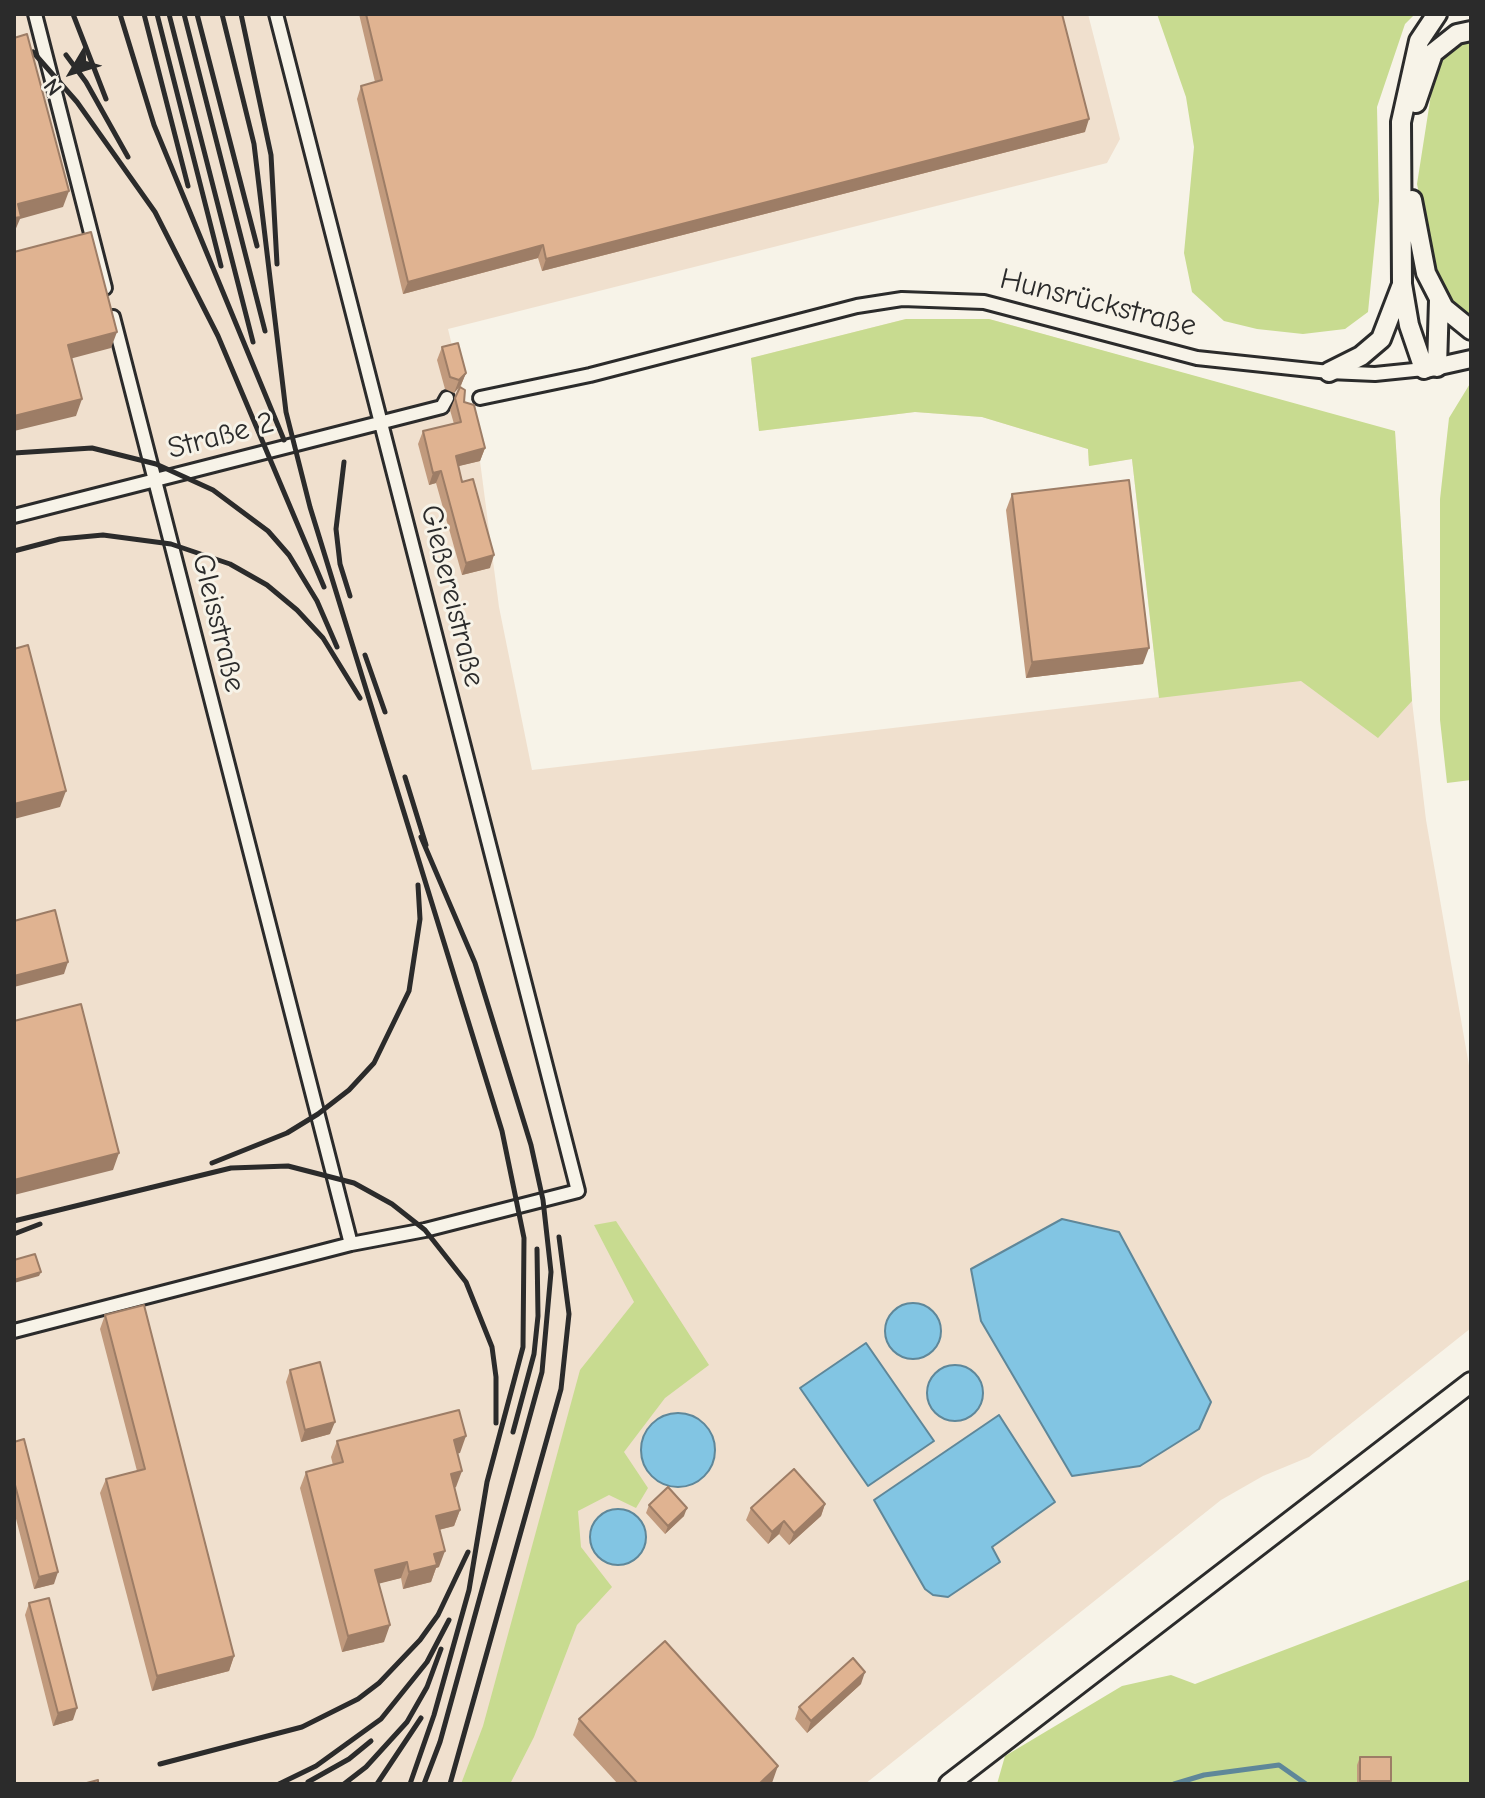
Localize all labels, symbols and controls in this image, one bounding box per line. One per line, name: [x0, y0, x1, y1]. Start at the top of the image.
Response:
north arrow: [32, 32, 112, 112]
text: N: [38, 73, 68, 100]
street label: Hunsrückstraße: [996, 261, 1200, 345]
street label: Straße 2: [164, 405, 278, 467]
street label: Gießereistraße: [412, 501, 492, 691]
street label: Gleisstraße: [183, 550, 253, 696]

